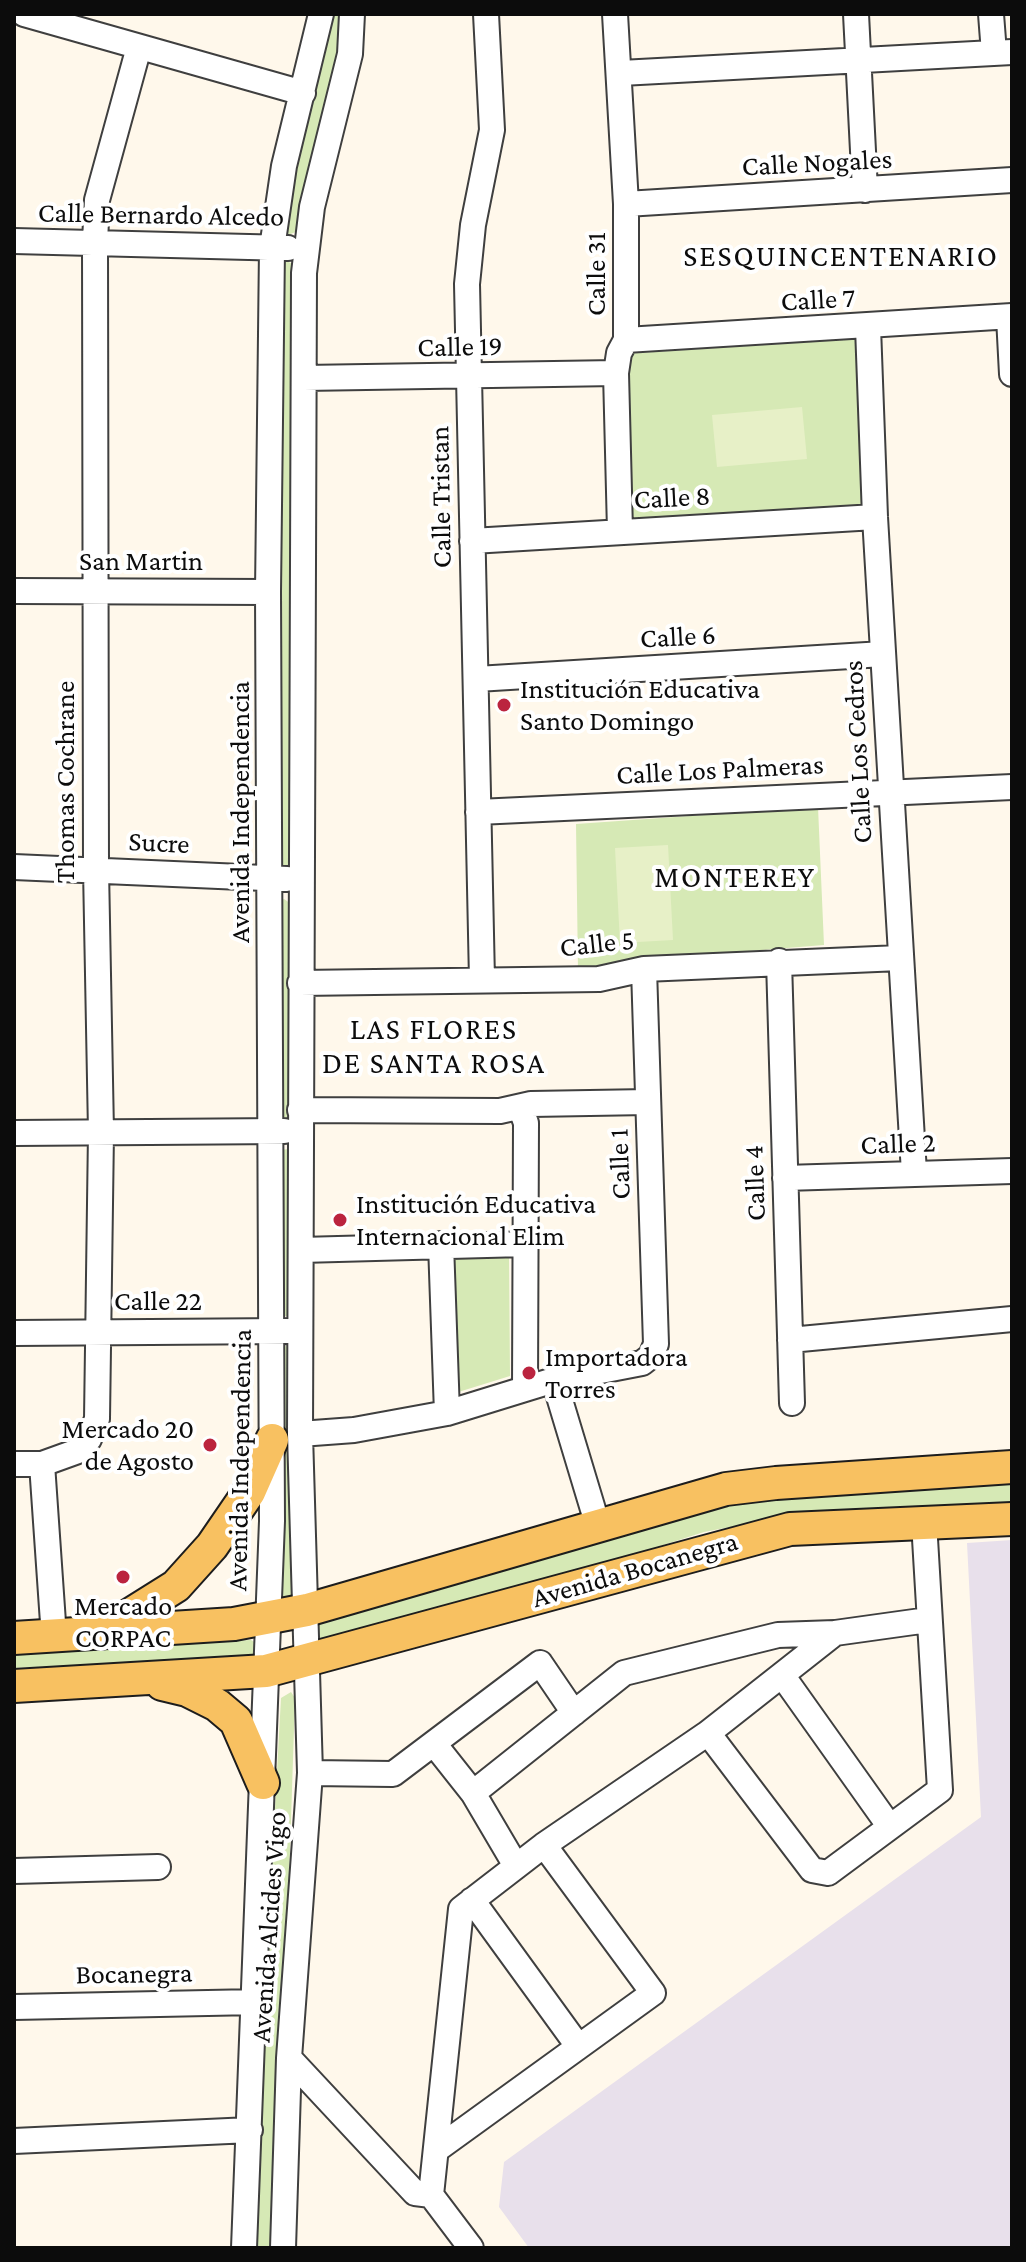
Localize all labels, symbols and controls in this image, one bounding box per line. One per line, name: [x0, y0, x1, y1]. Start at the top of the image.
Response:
street label: Calle Nogales: [741, 142, 893, 184]
street label: Calle Bernardo Alcedo: [38, 196, 284, 234]
street label: Calle 31: [579, 232, 613, 316]
district label: SESQUINCENTENARIO: [683, 239, 999, 275]
street label: Calle 7: [780, 281, 856, 319]
street label: Calle 19: [417, 329, 503, 365]
street label: Calle Tristan: [423, 426, 459, 568]
street label: Calle 8: [633, 479, 711, 517]
street label: San Martin: [79, 544, 203, 578]
street label: Calle 6: [639, 618, 717, 656]
street label: Calle Los Cedros: [836, 660, 880, 844]
place label: Institución Educativa Santo Domingo: [520, 672, 760, 738]
street label: Thomas Cochrane: [48, 681, 82, 883]
street label: Avenida Independencia: [223, 681, 257, 943]
marker: Institución Educativa Santo Domingo: [495, 696, 513, 714]
street label: Calle Los Palmeras: [615, 748, 825, 792]
street label: Sucre: [128, 825, 190, 861]
district label: MONTEREY: [654, 860, 816, 896]
street label: Calle 5: [558, 923, 636, 965]
district label: LAS FLORES DE SANTA ROSA: [322, 1012, 546, 1082]
street label: Calle 2: [860, 1126, 936, 1162]
street label: Calle 1: [602, 1128, 638, 1200]
street label: Calle 4: [737, 1144, 773, 1222]
place label: Institución Educativa Internacional Elim: [356, 1187, 596, 1253]
marker: Institución Educativa Internacional Elim: [331, 1211, 349, 1229]
street label: Calle 22: [114, 1284, 202, 1318]
street label: Avenida Independencia: [221, 1329, 259, 1591]
place label: Importadora Torres: [545, 1340, 688, 1406]
marker: Importadora Torres: [520, 1364, 538, 1382]
place label: Mercado 20 de Agosto: [61, 1412, 194, 1478]
marker: Mercado 20 de Agosto: [201, 1436, 219, 1454]
street label: Avenida Bocanegra: [528, 1525, 742, 1615]
marker: Mercado CORPAC: [114, 1568, 132, 1586]
place label: Mercado CORPAC: [74, 1589, 172, 1655]
street label: Avenida Alcides Vigo: [244, 1810, 294, 2044]
street label: Bocanegra: [75, 1956, 193, 1992]

